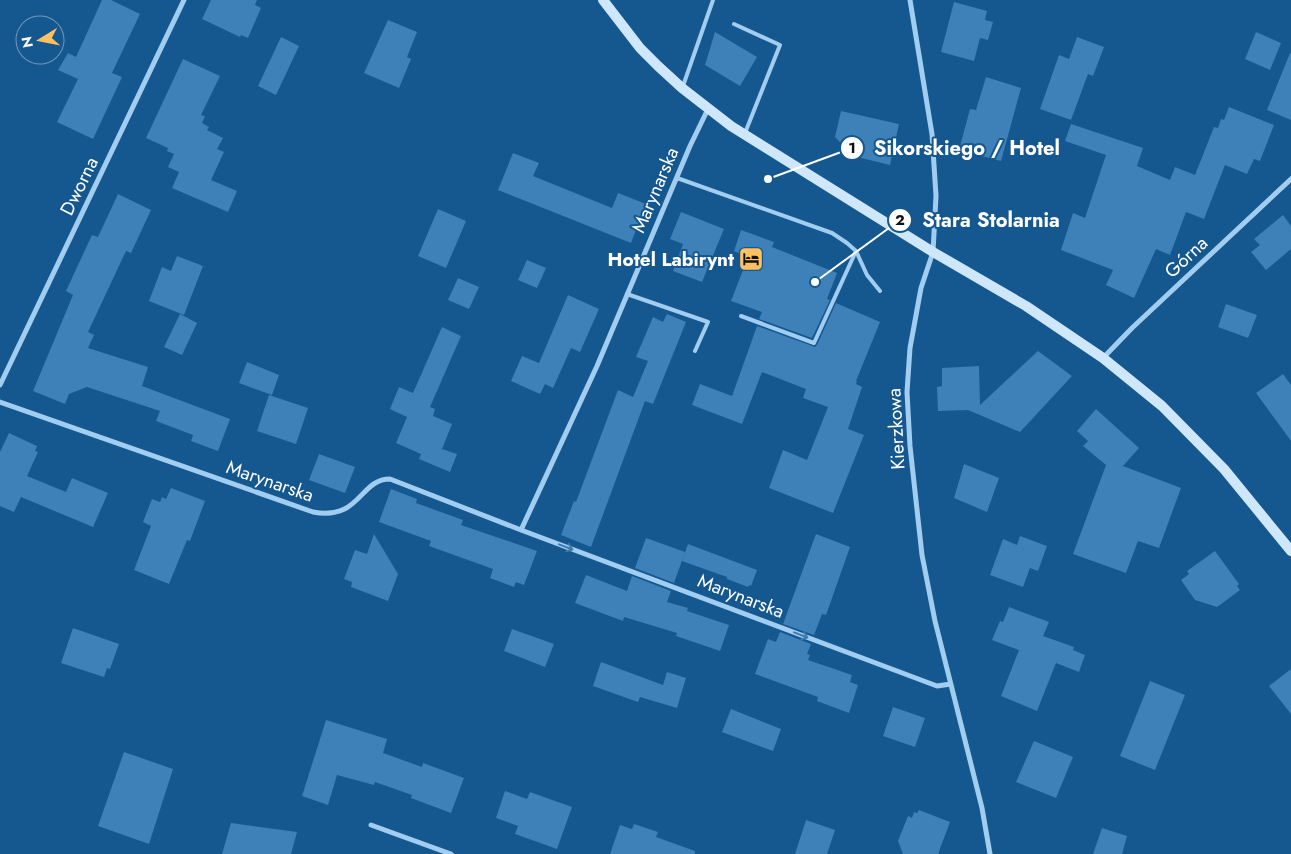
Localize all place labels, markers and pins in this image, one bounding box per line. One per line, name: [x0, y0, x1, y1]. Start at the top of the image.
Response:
callout: Sikorskiego / Hotel: [839, 130, 1070, 165]
callout: Stara Stolarnia: [888, 202, 1070, 237]
place label: Hotel Labirynt: [608, 246, 734, 273]
hotel icon: Hotel Labirynt: [738, 246, 764, 272]

